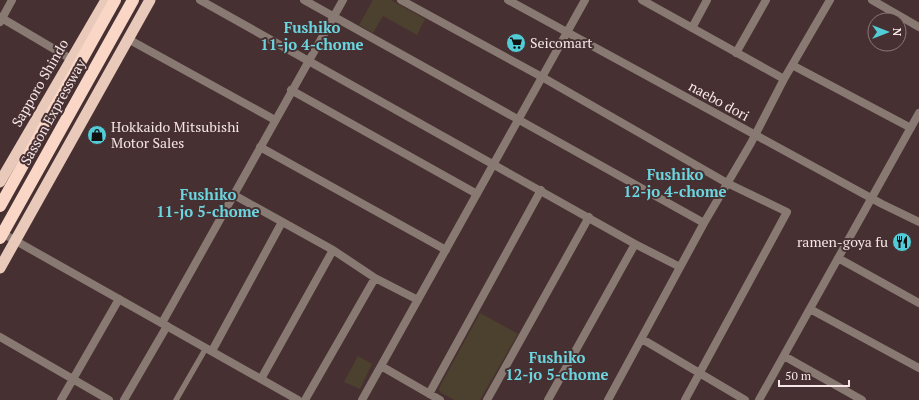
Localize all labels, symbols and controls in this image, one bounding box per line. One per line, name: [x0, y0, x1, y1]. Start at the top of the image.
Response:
north arrow: [867, 12, 907, 52]
district label: Fushiko 11-jo 4-chome: [260, 17, 364, 54]
text: N: [890, 28, 904, 37]
supermarket icon: Seicomart: [505, 32, 527, 54]
place label: Seicomart: [530, 33, 593, 52]
street label: Sapporo Shindo: [7, 35, 73, 130]
street label: Sasson Expressway: [16, 55, 90, 168]
street label: naebo dori: [686, 76, 753, 125]
place label: Hokkaido Mitsubishi Motor Sales: [111, 117, 240, 152]
shop icon: Hokkaido Mitsubishi Motor Sales: [86, 124, 108, 146]
district label: Fushiko 12-jo 4-chome: [623, 164, 727, 201]
district label: Fushiko 11-jo 5-chome: [156, 184, 260, 221]
restaurant icon: ramen-goya fu: [891, 231, 913, 253]
place label: ramen-goya fu: [797, 232, 888, 251]
district label: Fushiko 12-jo 5-chome: [505, 347, 609, 384]
scale bar: [779, 362, 849, 388]
text: 50 m: [785, 368, 812, 383]

